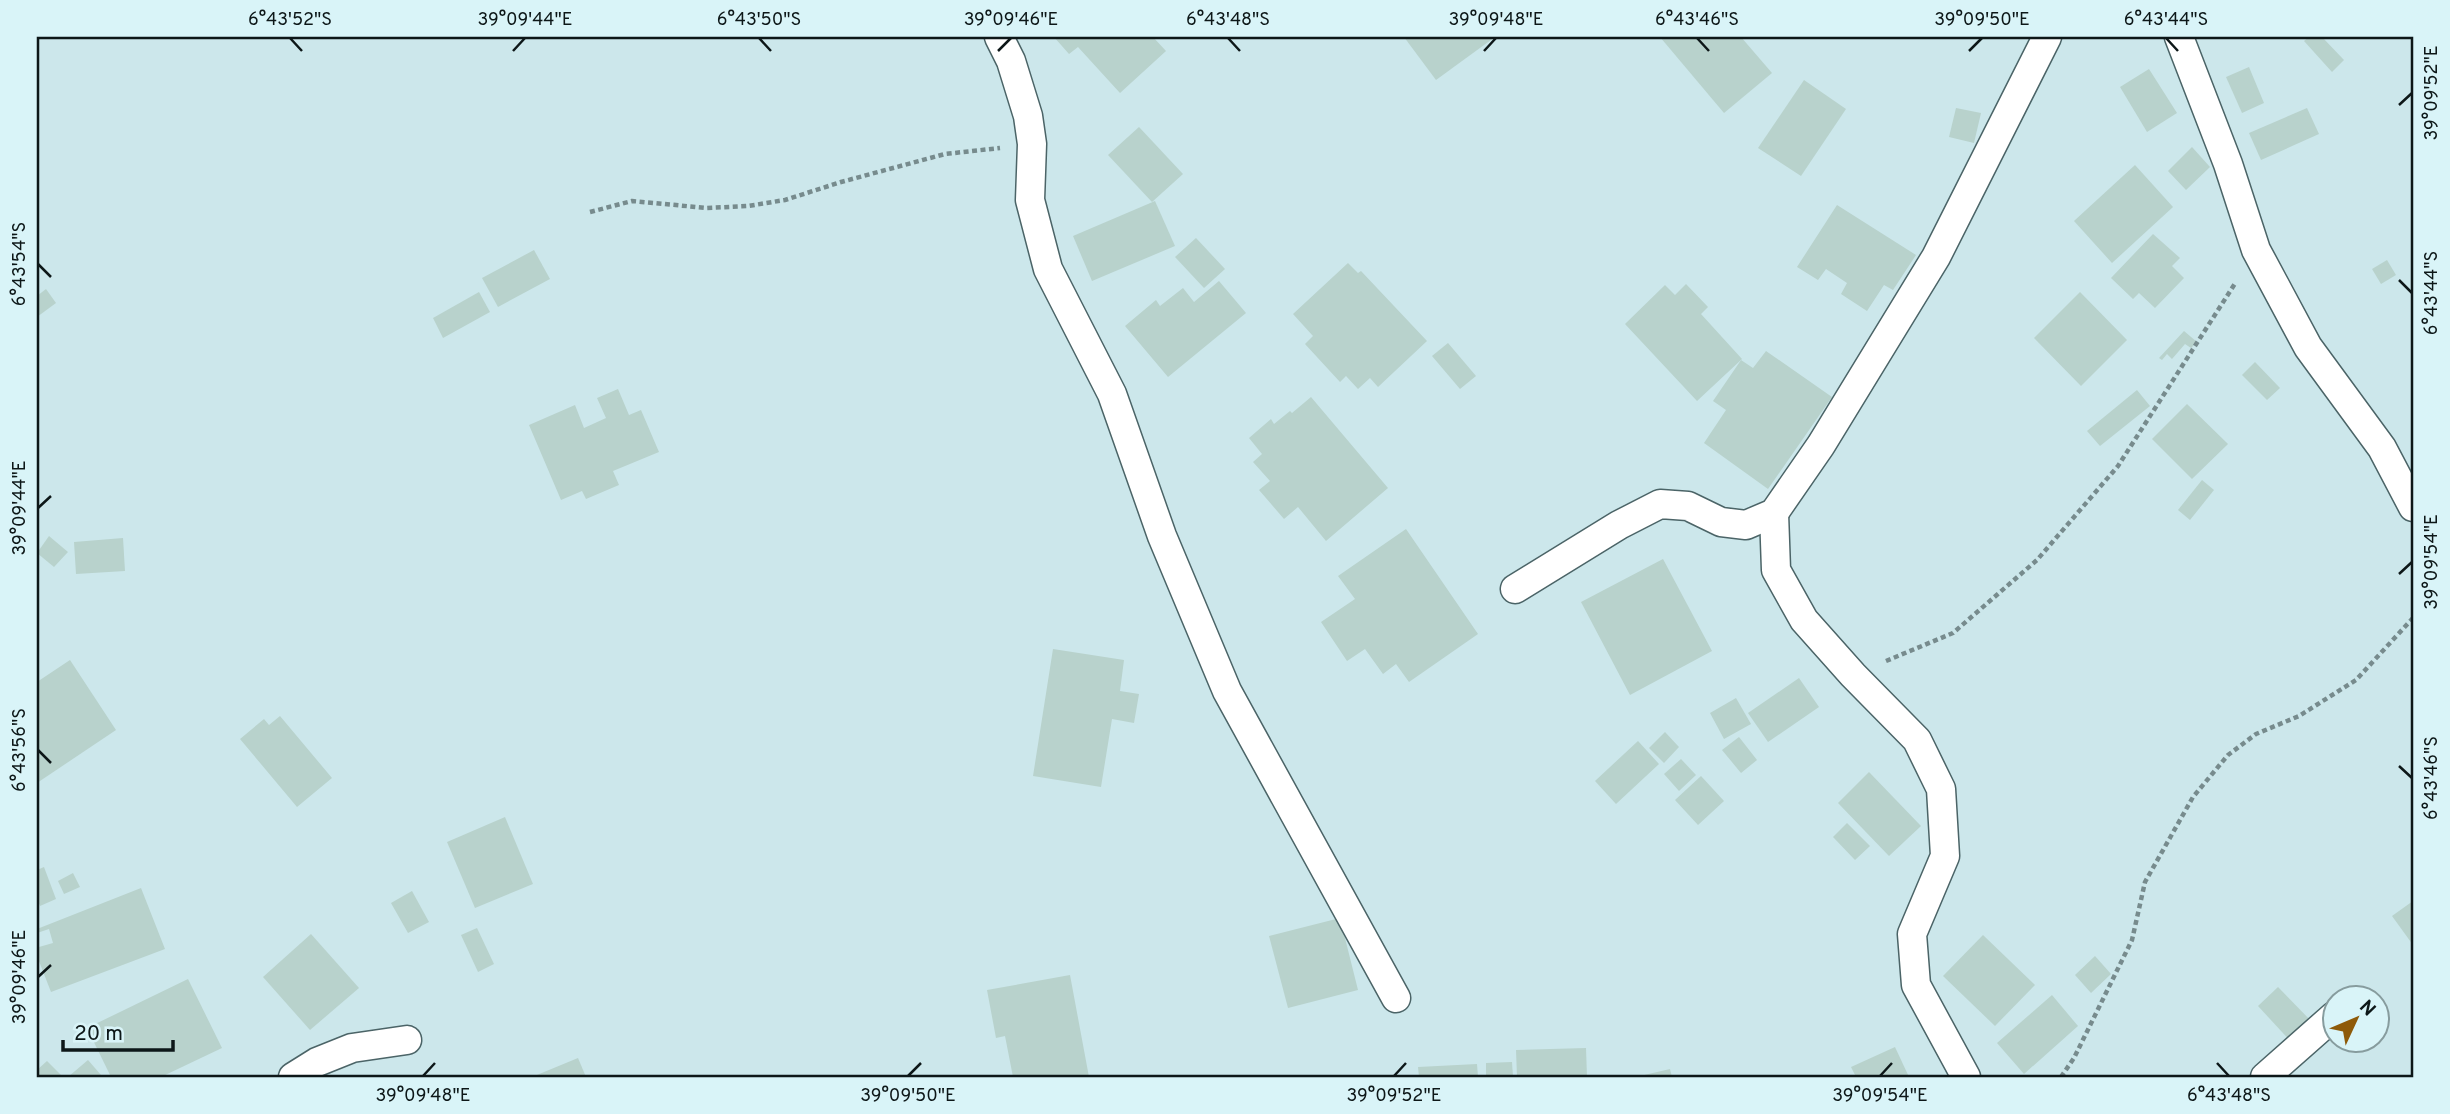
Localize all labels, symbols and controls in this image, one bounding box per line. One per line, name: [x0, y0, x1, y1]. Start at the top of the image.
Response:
text: 6°43'52"S: [248, 9, 332, 32]
text: 39°09'44"E: [477, 9, 573, 32]
text: 6°43'50"S: [717, 9, 801, 32]
text: 39°09'46"E: [964, 9, 1058, 32]
text: 6°43'48"S: [1186, 9, 1270, 32]
text: 39°09'48"E: [1449, 9, 1543, 32]
text: 6°43'46"S: [1655, 9, 1739, 32]
text: 39°09'50"E: [1934, 9, 2030, 32]
text: 6°43'44"S: [2124, 9, 2208, 32]
text: 39°09'52"E: [2421, 46, 2444, 140]
text: 6°43'54"S: [9, 222, 32, 306]
text: 6°43'44"S: [2421, 251, 2444, 335]
text: 39°09'44"E: [9, 460, 32, 556]
text: 39°09'54"E: [2421, 514, 2444, 610]
text: 6°43'56"S: [9, 708, 32, 792]
text: 6°43'46"S: [2421, 736, 2444, 820]
text: 39°09'46"E: [9, 930, 32, 1024]
north arrow: [2320, 984, 2390, 1054]
text: N: [2353, 995, 2380, 1022]
scale bar: [63, 1009, 173, 1053]
text: 20 m: [74, 1021, 123, 1048]
text: 39°09'48"E: [376, 1085, 470, 1108]
text: 39°09'50"E: [860, 1085, 956, 1108]
text: 39°09'52"E: [1347, 1085, 1441, 1108]
text: 39°09'54"E: [1832, 1085, 1928, 1108]
text: 6°43'48"S: [2187, 1085, 2271, 1108]

